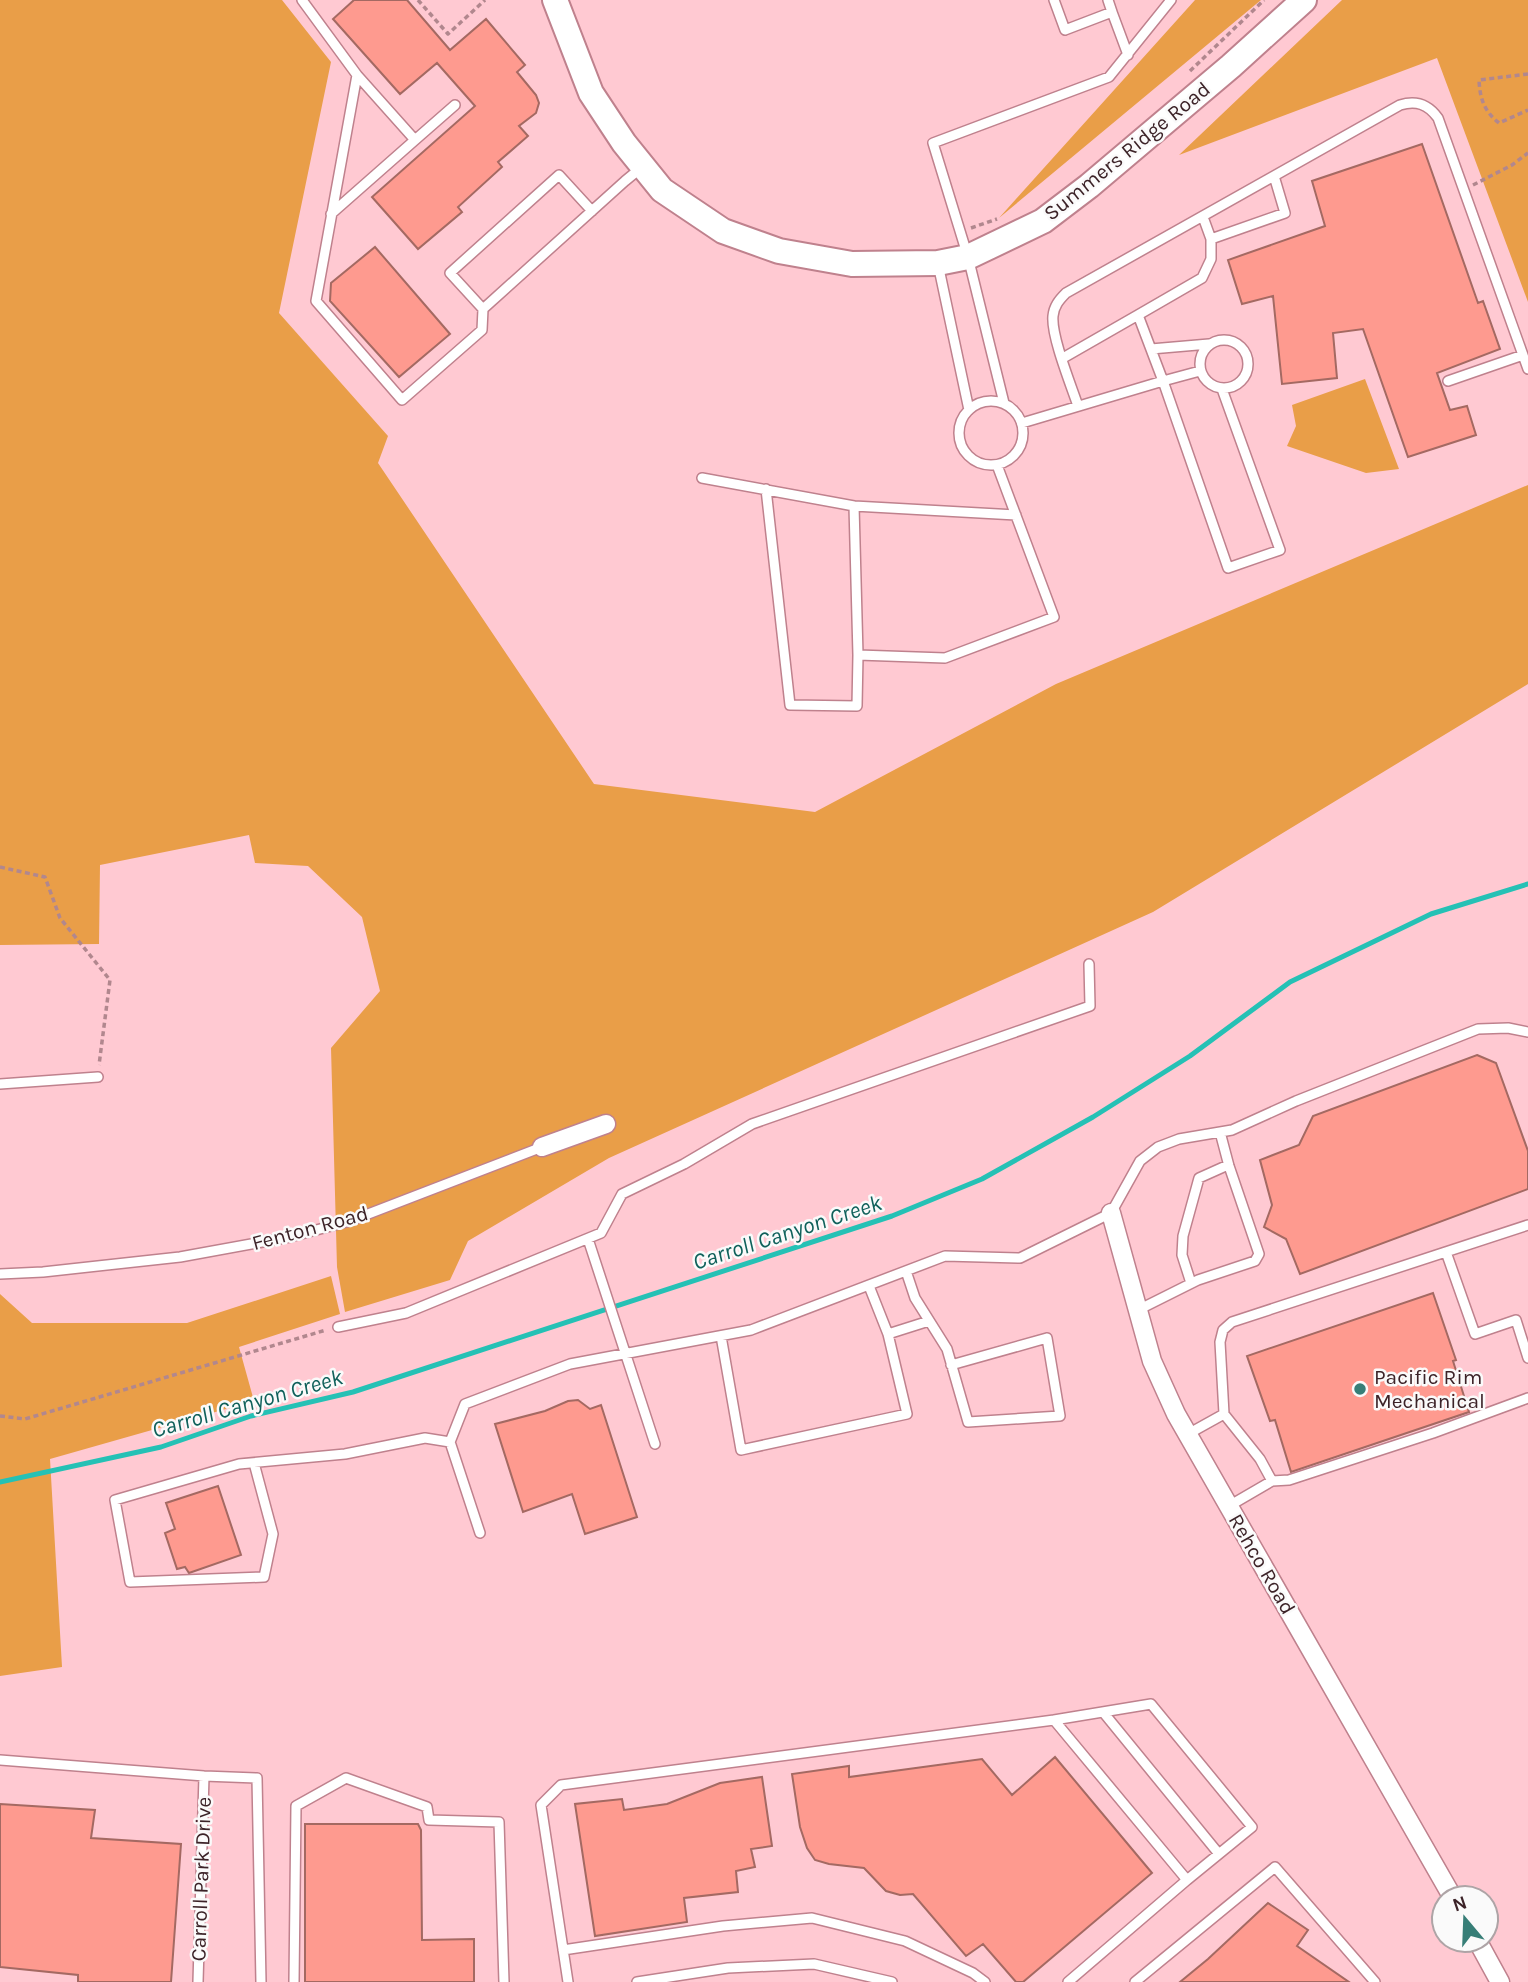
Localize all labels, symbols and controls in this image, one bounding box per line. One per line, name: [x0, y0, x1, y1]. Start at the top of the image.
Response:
street label: Summers Ridge Road: [1039, 77, 1215, 225]
water label: Carroll Canyon Creek: [689, 1189, 885, 1276]
street label: Fenton Road: [249, 1201, 371, 1255]
water label: Carroll Canyon Creek: [149, 1363, 346, 1444]
place label: Pacific Rim Mechanical: [1374, 1365, 1485, 1413]
marker: Pacific Rim Mechanical: [1352, 1381, 1368, 1397]
street label: Rehco Road: [1224, 1510, 1300, 1618]
street label: Carroll Park Drive: [186, 1796, 216, 1962]
north arrow: [1430, 1884, 1500, 1954]
text: N: [1450, 1891, 1470, 1916]

